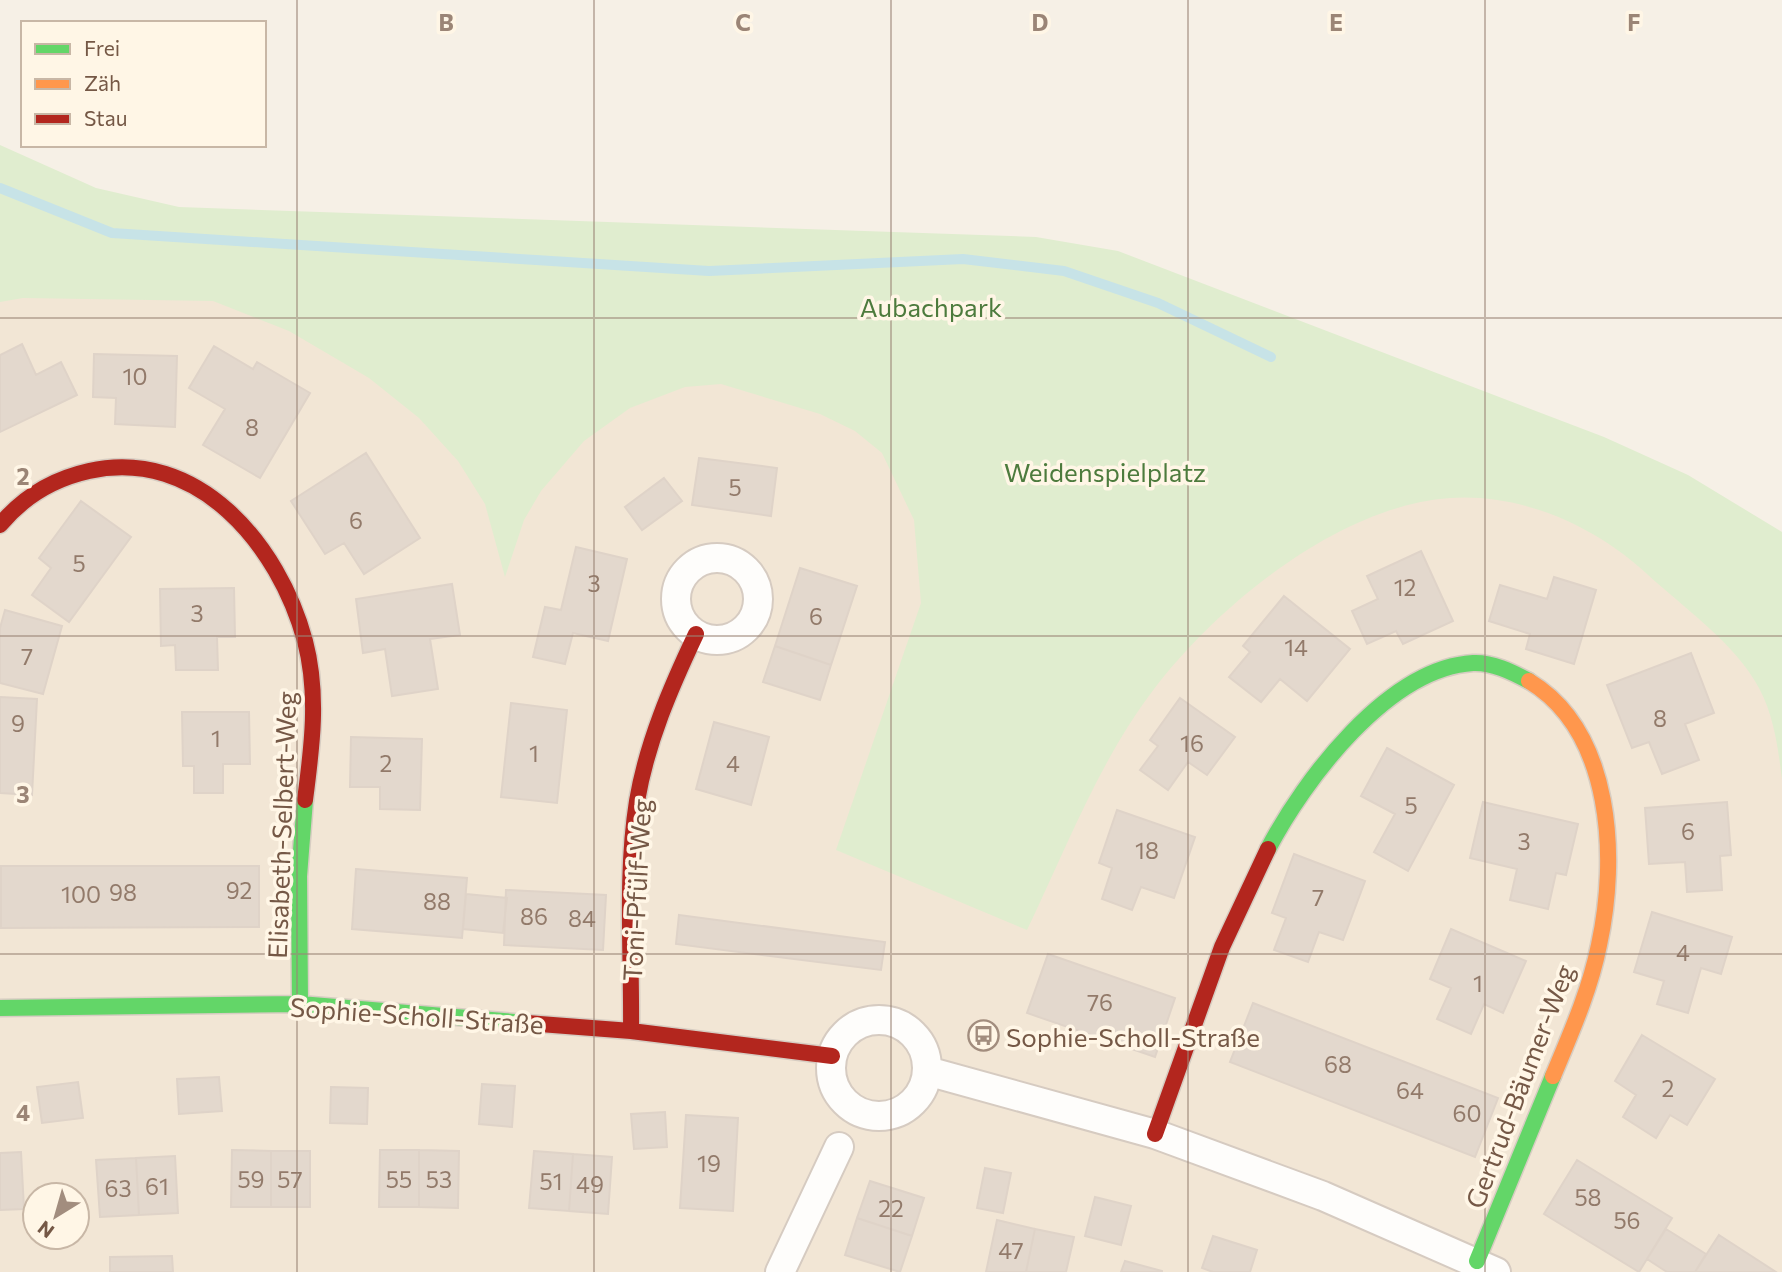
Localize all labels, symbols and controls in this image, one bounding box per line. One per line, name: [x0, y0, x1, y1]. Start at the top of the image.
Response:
text: B: [438, 8, 454, 36]
text: C: [735, 8, 751, 36]
text: D: [1032, 8, 1049, 36]
text: E: [1329, 8, 1343, 36]
text: F: [1627, 8, 1641, 36]
legend: [21, 21, 266, 147]
text: Frei: [84, 35, 120, 60]
text: Zäh: [84, 70, 121, 95]
text: Stau: [84, 105, 127, 130]
park label: Aubachpark: [860, 291, 1002, 322]
house number: 10: [123, 362, 147, 390]
house number: 8: [245, 413, 259, 441]
park label: Weidenspielplatz: [1004, 456, 1206, 487]
text: 2: [16, 462, 30, 490]
house number: 5: [728, 473, 742, 501]
house number: 6: [349, 506, 363, 534]
house number: 5: [72, 549, 86, 577]
house number: 3: [587, 569, 601, 597]
house number: 12: [1394, 573, 1416, 601]
house number: 3: [190, 599, 204, 627]
house number: 6: [809, 602, 823, 630]
house number: 14: [1284, 633, 1308, 661]
house number: 7: [21, 642, 33, 670]
street label: Elisabeth-Selbert-Weg: [261, 691, 301, 959]
house number: 8: [1653, 704, 1667, 732]
house number: 9: [11, 709, 25, 737]
house number: 1: [211, 724, 221, 752]
house number: 16: [1180, 729, 1204, 757]
house number: 1: [529, 739, 539, 767]
house number: 2: [380, 749, 392, 777]
house number: 4: [726, 749, 740, 777]
text: 3: [16, 780, 30, 808]
house number: 5: [1404, 791, 1418, 819]
street label: Toni-Pfülf-Weg: [616, 798, 656, 982]
house number: 6: [1681, 817, 1695, 845]
house number: 3: [1517, 827, 1531, 855]
house number: 18: [1135, 836, 1159, 864]
house number: 92: [226, 876, 252, 904]
house number: 98: [109, 878, 137, 906]
house number: 100: [61, 880, 101, 908]
house number: 7: [1312, 883, 1324, 911]
house number: 88: [423, 887, 451, 915]
house number: 86: [520, 902, 548, 930]
house number: 84: [568, 904, 596, 932]
house number: 4: [1676, 938, 1690, 966]
street label: Gertrud-Bäumer-Weg: [1458, 960, 1580, 1212]
house number: 1: [1473, 969, 1483, 997]
house number: 76: [1087, 988, 1113, 1016]
street label: Sophie-Scholl-Straße: [289, 991, 545, 1039]
bus stop icon: Sophie-Scholl-Straße: [966, 1019, 1000, 1053]
place label: Sophie-Scholl-Straße: [1006, 1021, 1260, 1052]
house number: 68: [1324, 1050, 1352, 1078]
house number: 2: [1662, 1074, 1674, 1102]
house number: 64: [1396, 1076, 1424, 1104]
text: 4: [16, 1098, 30, 1126]
house number: 60: [1453, 1099, 1481, 1127]
house number: 19: [697, 1149, 721, 1177]
house number: 59: [237, 1165, 265, 1193]
house number: 57: [277, 1165, 303, 1193]
house number: 55: [386, 1165, 412, 1193]
house number: 53: [426, 1165, 452, 1193]
house number: 51: [539, 1167, 563, 1195]
house number: 49: [576, 1170, 604, 1198]
house number: 61: [145, 1172, 169, 1200]
house number: 63: [104, 1174, 132, 1202]
north arrow: [21, 1181, 91, 1251]
house number: 58: [1574, 1183, 1602, 1211]
house number: 22: [878, 1194, 904, 1222]
house number: 56: [1613, 1206, 1641, 1234]
text: N: [33, 1216, 58, 1243]
house number: 47: [998, 1236, 1024, 1264]

